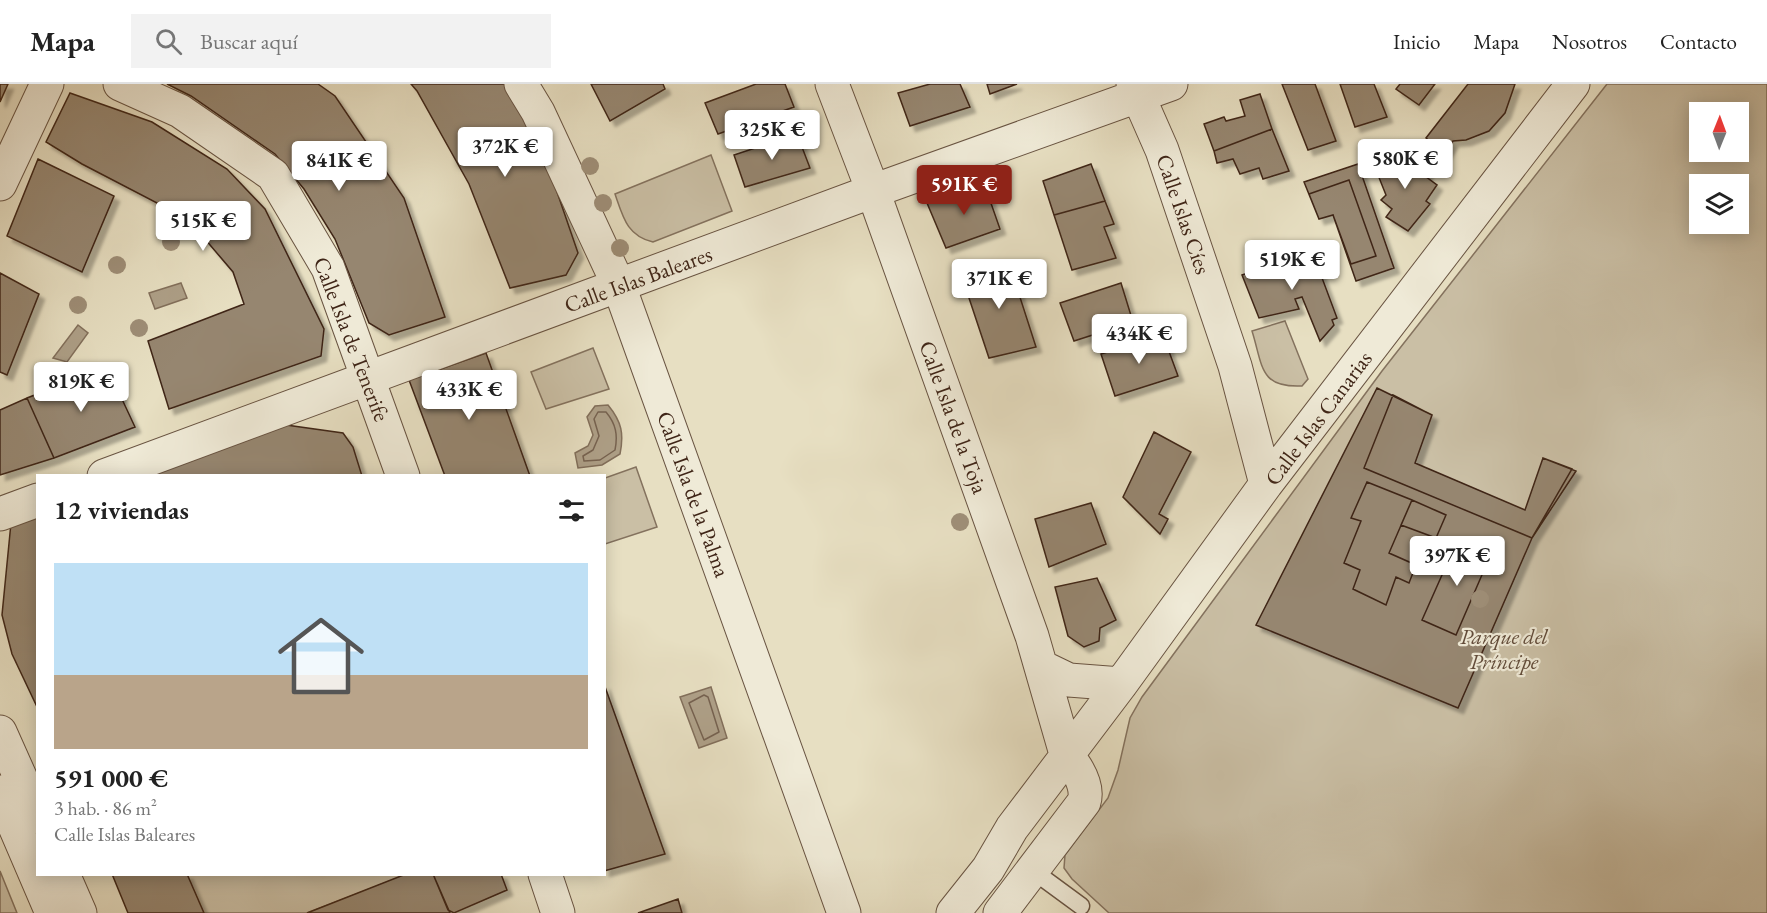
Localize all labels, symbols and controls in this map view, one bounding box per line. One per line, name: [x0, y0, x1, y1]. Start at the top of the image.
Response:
search box: [131, 14, 551, 68]
text: Mapa: [30, 23, 95, 59]
icon: search: [152, 25, 185, 58]
text: Buscar aquí: [200, 27, 298, 56]
text: Inicio: [1393, 28, 1440, 55]
text: Mapa: [1473, 28, 1519, 55]
text: Nosotros: [1552, 28, 1627, 55]
text: Contacto: [1660, 28, 1737, 55]
north arrow: [1689, 102, 1749, 162]
map controls: [1689, 102, 1749, 234]
pin: 325K €: [723, 110, 821, 161]
text: 325K €: [739, 116, 805, 142]
pin: 372K €: [456, 127, 554, 178]
text: 372K €: [472, 133, 538, 159]
pin: 580K €: [1356, 139, 1454, 190]
pin: 841K €: [290, 141, 388, 192]
text: 580K €: [1372, 145, 1438, 171]
text: 841K €: [306, 147, 372, 173]
street label: Calle Islas Cíes: [1150, 150, 1218, 278]
pin: 591K €: [915, 165, 1013, 216]
text: 591K €: [931, 171, 997, 197]
button: layers: [1689, 174, 1749, 234]
pin: 515K €: [154, 201, 252, 252]
text: 515K €: [170, 207, 236, 233]
street label: Calle Islas Baleares: [560, 239, 716, 320]
pin: 519K €: [1243, 240, 1341, 291]
text: 519K €: [1259, 246, 1325, 272]
street label: Calle Isla de Tenerife: [307, 253, 396, 426]
pin: 371K €: [950, 259, 1048, 310]
text: 371K €: [966, 265, 1032, 291]
pin: 434K €: [1090, 314, 1188, 365]
text: 434K €: [1106, 320, 1172, 346]
street label: Calle Isla de la Toja: [912, 337, 995, 498]
street label: Calle Islas Canarias: [1258, 345, 1379, 492]
pin: 819K €: [32, 362, 130, 413]
text: 819K €: [48, 368, 114, 394]
pin: 433K €: [420, 370, 518, 421]
text: 433K €: [436, 376, 502, 402]
street label: Calle Isla de la Palma: [650, 407, 737, 581]
text: 12 viviendas: [54, 493, 189, 527]
icon: filters: [555, 494, 588, 527]
pin: 397K €: [1408, 536, 1506, 587]
text: 397K €: [1424, 542, 1490, 568]
icon: home: [267, 602, 375, 710]
park label: Parque del Príncipe: [1460, 622, 1549, 676]
text: 591 000 €: [54, 761, 168, 795]
text: 3 hab. · 86 m²: [54, 795, 157, 821]
text: Calle Islas Baleares: [54, 821, 195, 847]

